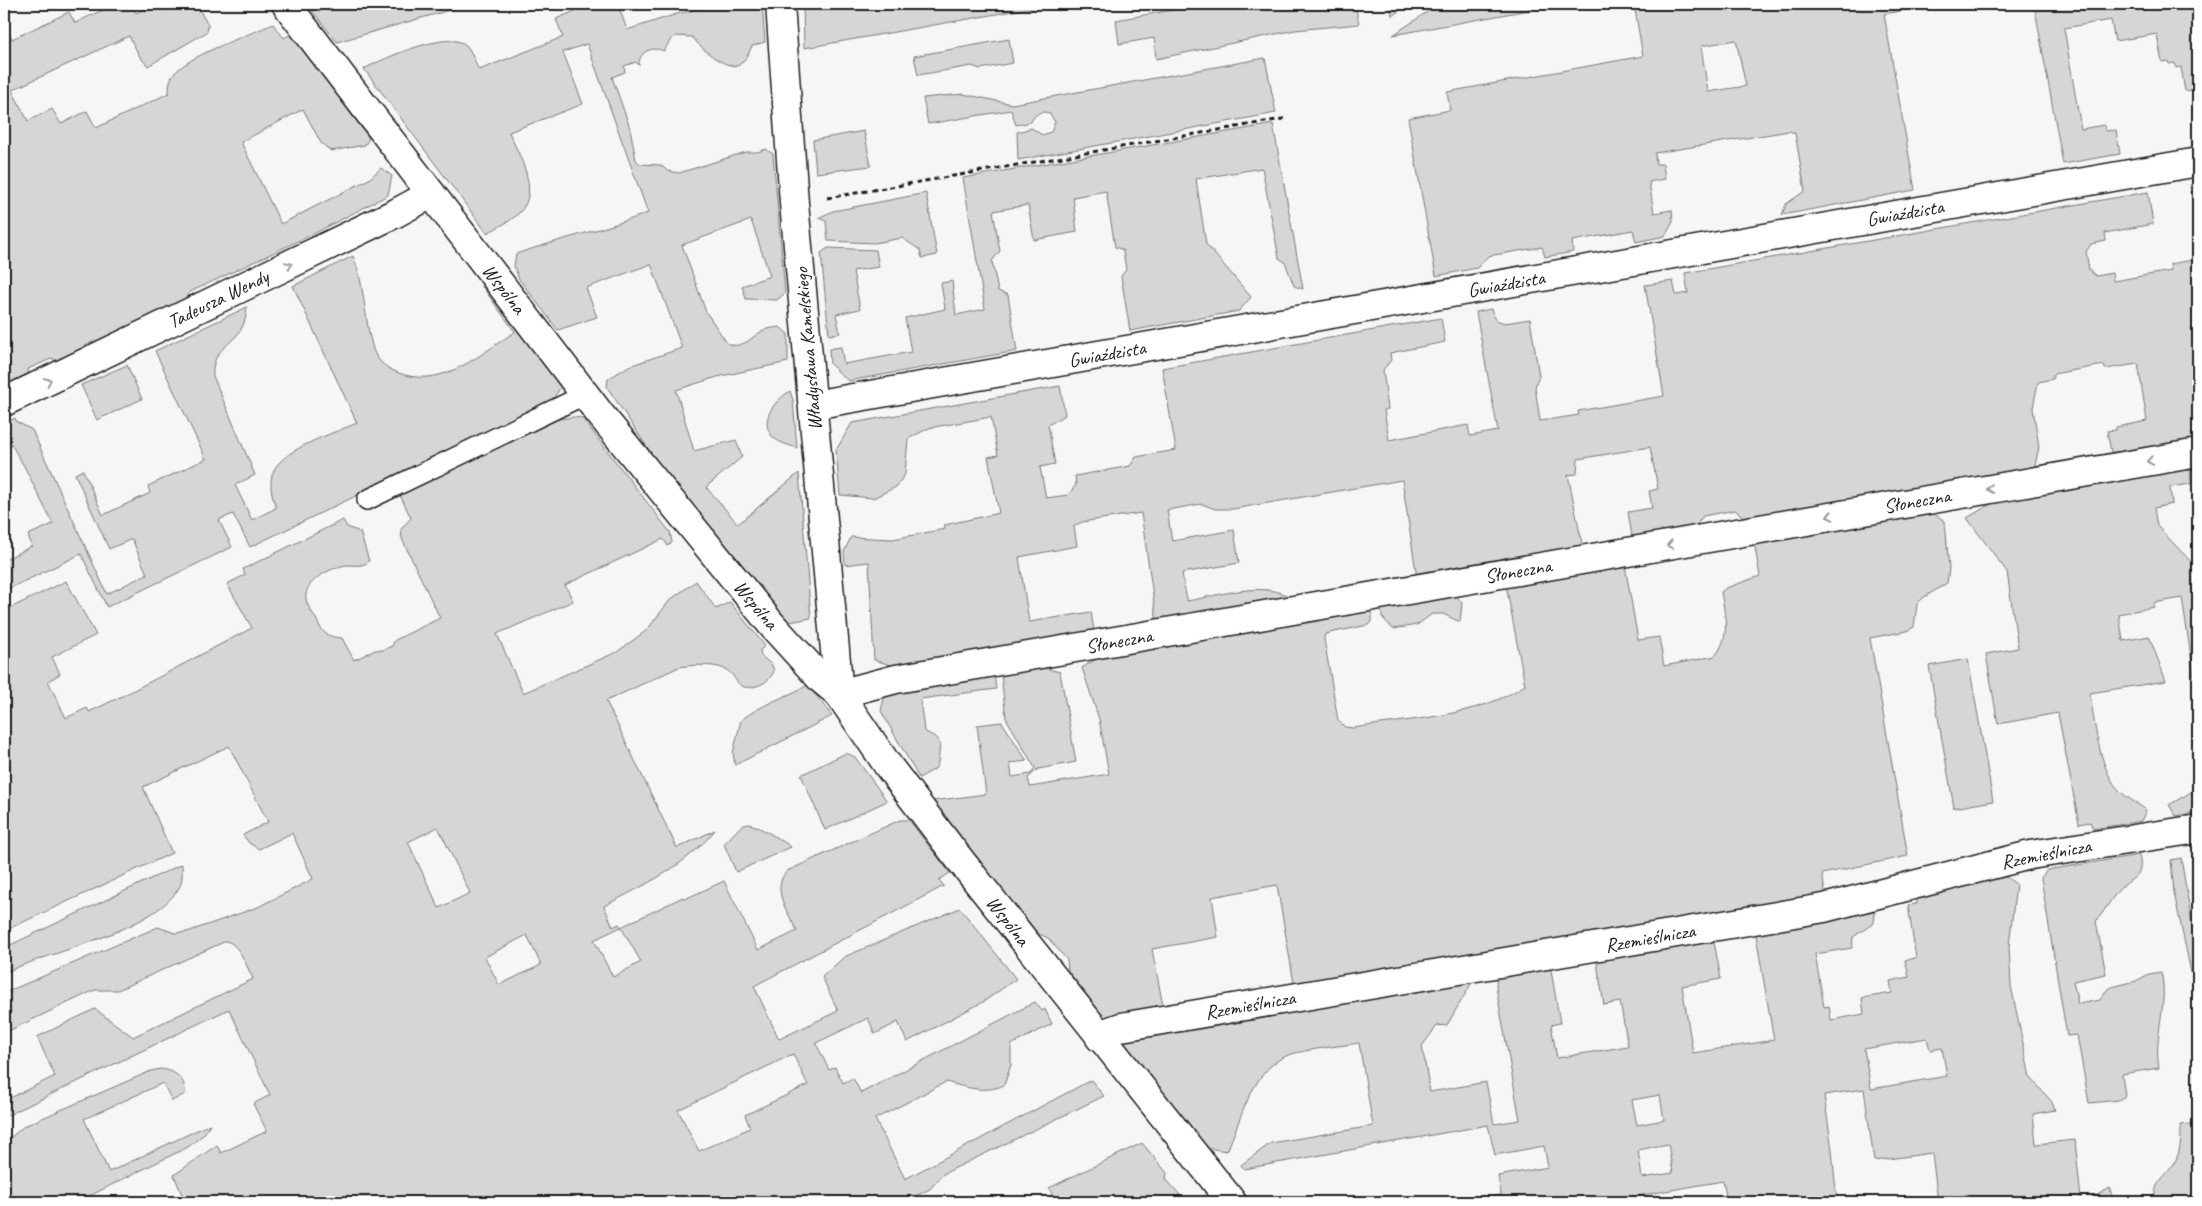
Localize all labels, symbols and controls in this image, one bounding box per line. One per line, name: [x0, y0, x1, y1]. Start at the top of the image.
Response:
street label: Gwiaździsta: [1865, 194, 1947, 232]
street label: Wspólna: [477, 259, 532, 320]
one-way arrow: [284, 260, 293, 271]
street label: Tadeusza Wendy: [163, 263, 274, 334]
street label: Gwiaździsta: [1466, 265, 1548, 303]
street label: Władysława Kamelskiego: [788, 266, 828, 431]
street label: Gwiaździsta: [1067, 335, 1149, 373]
one-way arrow: [43, 376, 52, 387]
one-way arrow: [2146, 456, 2155, 466]
street label: Słoneczna: [1882, 483, 1954, 519]
one-way arrow: [1986, 483, 1994, 493]
one-way arrow: [1826, 511, 1834, 521]
one-way arrow: [1665, 539, 1674, 549]
street label: Słoneczna: [1483, 553, 1555, 589]
street label: Wspólna: [728, 575, 785, 636]
street label: Słoneczna: [1084, 623, 1156, 659]
street label: Rzemieślnicza: [1999, 833, 2095, 875]
street label: Wspólna: [981, 891, 1036, 952]
street label: Rzemieślnicza: [1603, 917, 1699, 958]
street label: Rzemieślnicza: [1203, 984, 1299, 1025]

